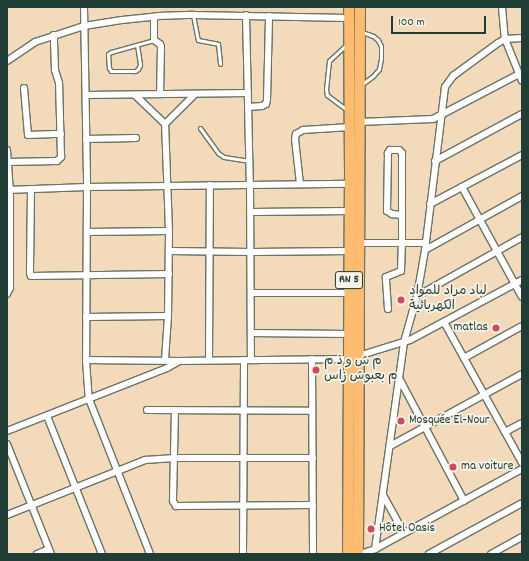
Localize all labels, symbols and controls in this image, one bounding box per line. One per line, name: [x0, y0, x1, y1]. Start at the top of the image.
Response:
scale bar: [393, 8, 488, 34]
text: 100 m: [398, 14, 425, 31]
road number: RN 5: [334, 270, 364, 290]
place label: لباد مراد للمواد الكهربائية: [409, 285, 487, 316]
marker: لباد مراد للمواد الكهربائية: [396, 295, 406, 305]
place label: matlas: [454, 320, 488, 336]
marker: matlas: [491, 323, 501, 333]
place label: م ش و ذ م م بعبوش زاس: [324, 355, 398, 386]
marker: م ش و ذ م م بعبوش زاس: [311, 365, 321, 375]
place label: Mosquée El-Nour: [409, 413, 490, 429]
marker: Mosquée El-Nour: [396, 416, 406, 426]
place label: ma voiture: [461, 459, 514, 475]
marker: ma voiture: [448, 462, 458, 472]
place label: Hôtel Oasis: [379, 521, 435, 537]
marker: Hôtel Oasis: [366, 524, 376, 534]

